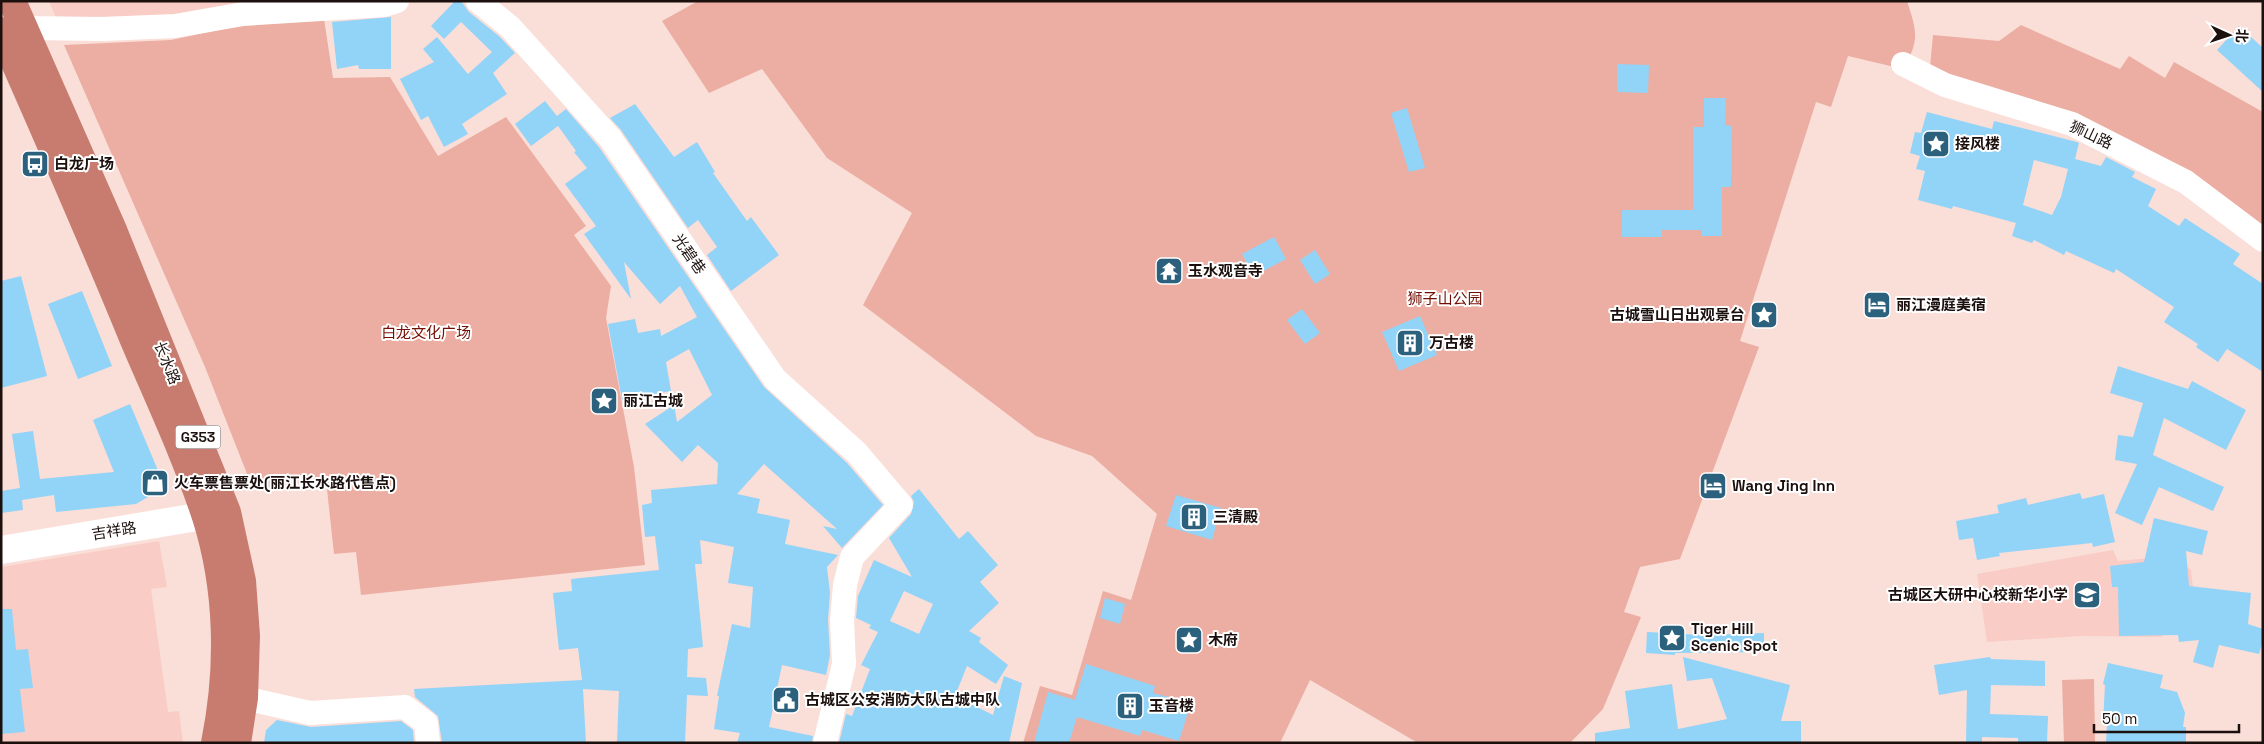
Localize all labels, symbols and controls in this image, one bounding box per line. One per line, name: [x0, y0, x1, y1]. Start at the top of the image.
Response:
north arrow: [2204, 10, 2254, 60]
text: 北: [2233, 28, 2251, 43]
street label: 狮山路: [2067, 116, 2116, 153]
place icon: 接风楼: [1921, 129, 1951, 159]
place label: 接风楼: [1955, 134, 2000, 153]
bus stop icon: 白龙广场: [20, 149, 50, 179]
place label: 白龙广场: [54, 154, 114, 173]
street label: 光碧巷: [669, 230, 710, 278]
temple icon: 玉水观音寺: [1154, 256, 1184, 286]
place label: 玉水观音寺: [1188, 261, 1263, 280]
park label: 狮子山公园: [1407, 289, 1483, 308]
hotel icon: 丽江漫庭美宿: [1862, 290, 1892, 320]
place label: 丽江漫庭美宿: [1896, 295, 1986, 314]
place icon: 古城雪山日出观景台: [1749, 300, 1779, 330]
place label: 古城雪山日出观景台: [1610, 305, 1745, 324]
park label: 白龙文化广场: [381, 323, 471, 342]
building icon: 万古楼: [1395, 328, 1425, 358]
place label: 万古楼: [1429, 333, 1474, 352]
street label: 长水路: [150, 338, 185, 387]
place icon: 丽江古城: [589, 386, 619, 416]
place label: 丽江古城: [623, 391, 683, 410]
road number: G353: [176, 426, 220, 448]
shop icon: 火车票售票处(丽江长水路代售点): [140, 468, 170, 498]
hotel icon: Wang Jing Inn: [1698, 471, 1728, 501]
place label: 火车票售票处(丽江长水路代售点): [174, 473, 396, 492]
place label: Wang Jing Inn: [1732, 476, 1835, 495]
building icon: 三清殿: [1179, 502, 1209, 532]
place label: 三清殿: [1213, 507, 1258, 526]
street label: 吉祥路: [90, 518, 138, 543]
school or university icon: 古城区大研中心校新华小学: [2072, 580, 2102, 610]
place label: 古城区大研中心校新华小学: [1888, 585, 2068, 604]
place label: Tiger Hill Scenic Spot: [1691, 619, 1778, 655]
place icon: Tiger Hill Scenic Spot: [1657, 623, 1687, 653]
place icon: 木府: [1174, 625, 1204, 655]
place label: 木府: [1208, 630, 1238, 649]
public building icon: 古城区公安消防大队古城中队: [771, 685, 801, 715]
place label: 古城区公安消防大队古城中队: [805, 690, 1000, 709]
building icon: 玉音楼: [1115, 691, 1145, 721]
place label: 玉音楼: [1149, 696, 1194, 715]
scale bar: [2094, 702, 2239, 734]
text: 50 m: [2102, 709, 2137, 728]

